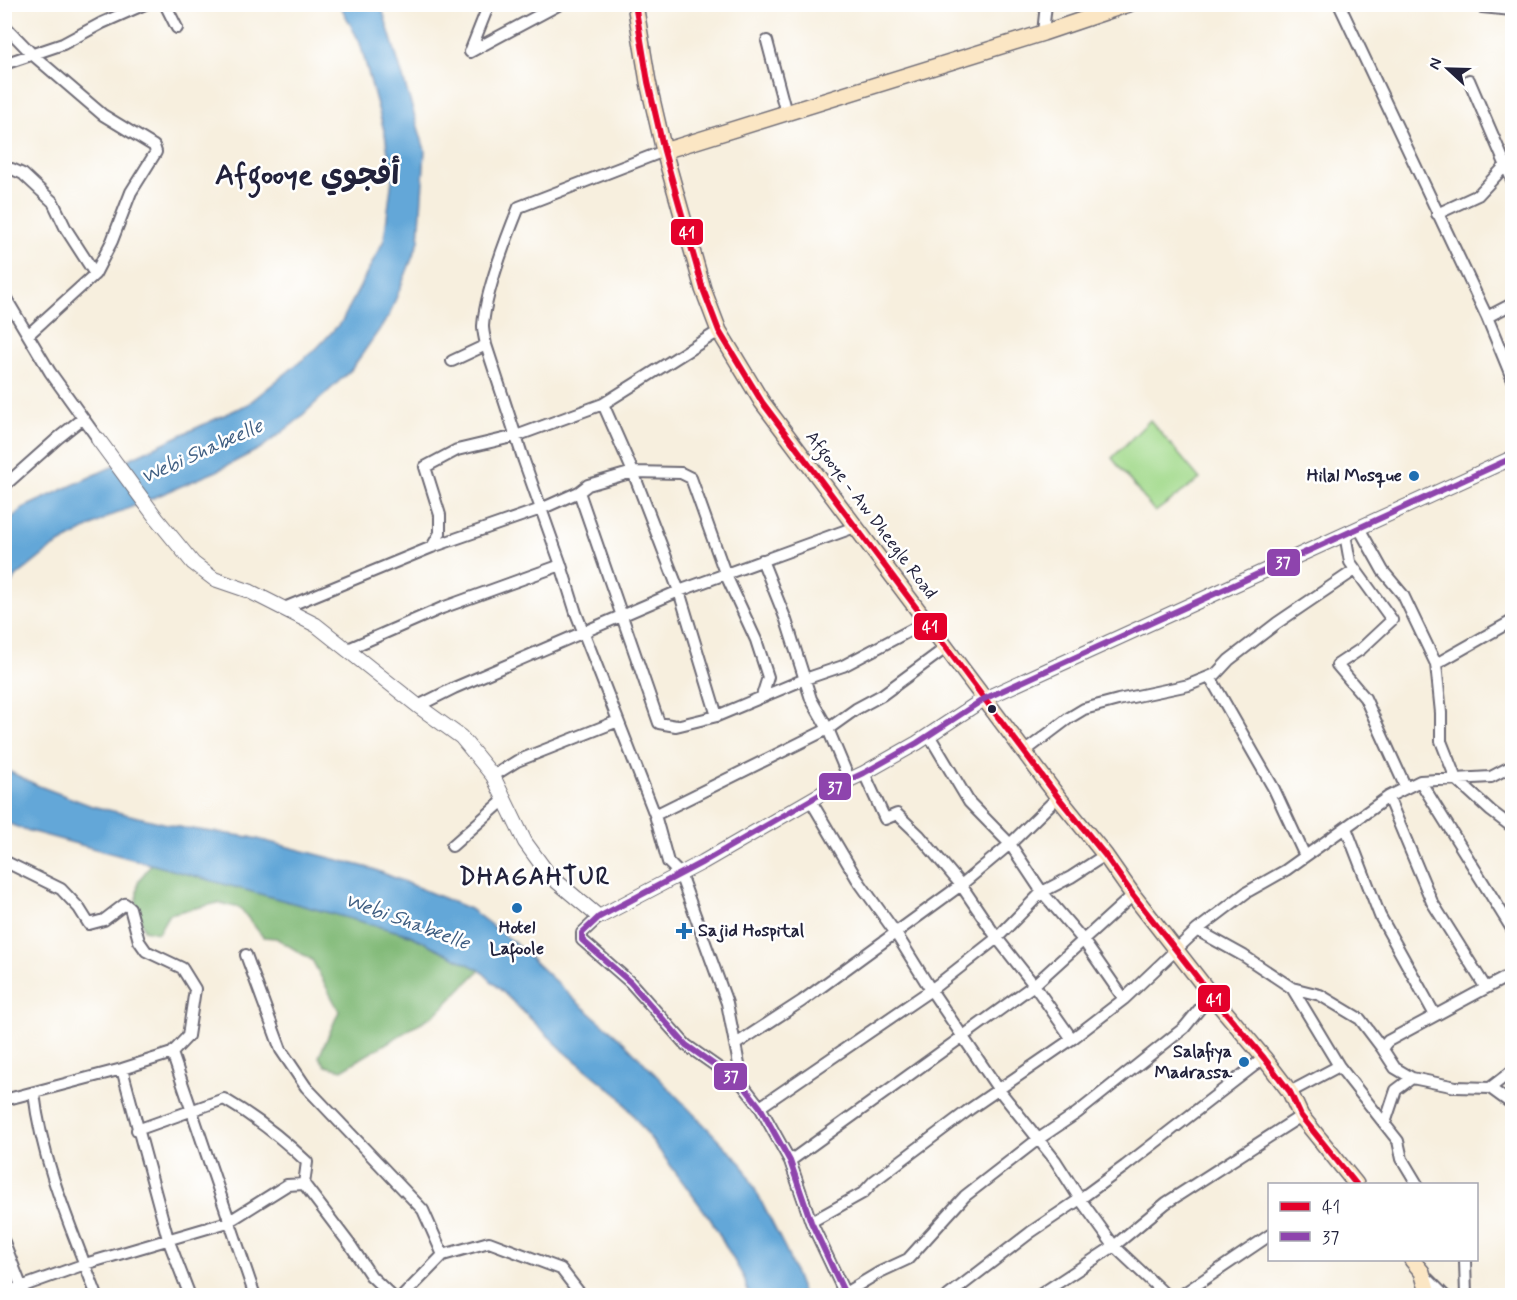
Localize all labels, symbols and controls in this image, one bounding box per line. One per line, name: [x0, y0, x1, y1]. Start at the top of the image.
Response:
north arrow: [1418, 39, 1478, 99]
text: N: [1424, 55, 1447, 73]
district label: Afgooye أفجوي: [215, 155, 400, 199]
line badge: 41: [670, 218, 704, 246]
text: 41: [679, 223, 695, 244]
water label: Webi Shabeelle: [137, 413, 268, 491]
street label: Afgooye - Aw Dheegle Road: [798, 426, 942, 605]
place label: Hilal Mosque: [1307, 464, 1402, 488]
marker: Hilal Mosque: [1407, 469, 1421, 483]
line badge: 37: [1266, 548, 1301, 577]
text: 37: [1275, 553, 1291, 574]
line badge: 41: [913, 612, 948, 641]
text: 41: [922, 617, 938, 638]
unlabelled marker: [986, 703, 998, 715]
line badge: 37: [818, 772, 852, 801]
text: 37: [827, 778, 843, 799]
district label: DHAGAHTUR: [459, 862, 611, 893]
water label: Webi Shabeelle: [341, 887, 474, 957]
marker: Hotel Lafoole: [510, 901, 524, 915]
place label: Hotel Lafoole: [490, 916, 544, 963]
place label: Sajid Hospital: [698, 919, 805, 943]
marker: Sajid Hospital: [675, 922, 693, 940]
line badge: 41: [1197, 984, 1231, 1013]
text: 41: [1206, 990, 1222, 1011]
place label: Salafiya Madrassa: [1154, 1040, 1233, 1085]
marker: Salafiya Madrassa: [1237, 1055, 1251, 1069]
line badge: 37: [713, 1062, 748, 1091]
text: 37: [723, 1067, 739, 1088]
legend: [1268, 1183, 1478, 1261]
text: 41: [1322, 1196, 1340, 1220]
text: 37: [1322, 1226, 1339, 1250]

